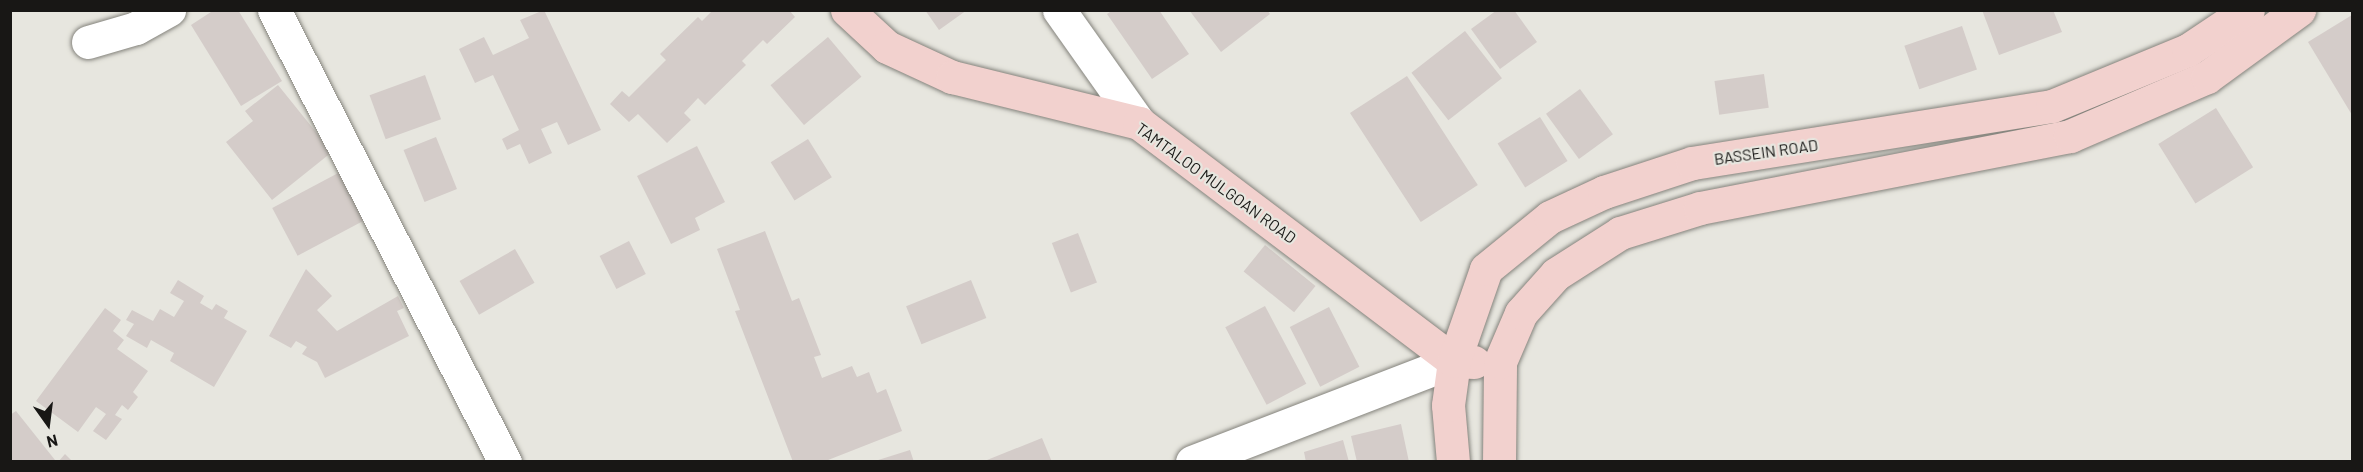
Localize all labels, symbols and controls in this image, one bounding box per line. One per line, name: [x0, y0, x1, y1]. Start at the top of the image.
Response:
street label: TAMTALOO MULGOAN ROAD: [1132, 118, 1300, 248]
street label: BASSEIN ROAD: [1713, 135, 1819, 169]
north arrow: [18, 394, 78, 454]
text: N: [45, 431, 60, 452]

